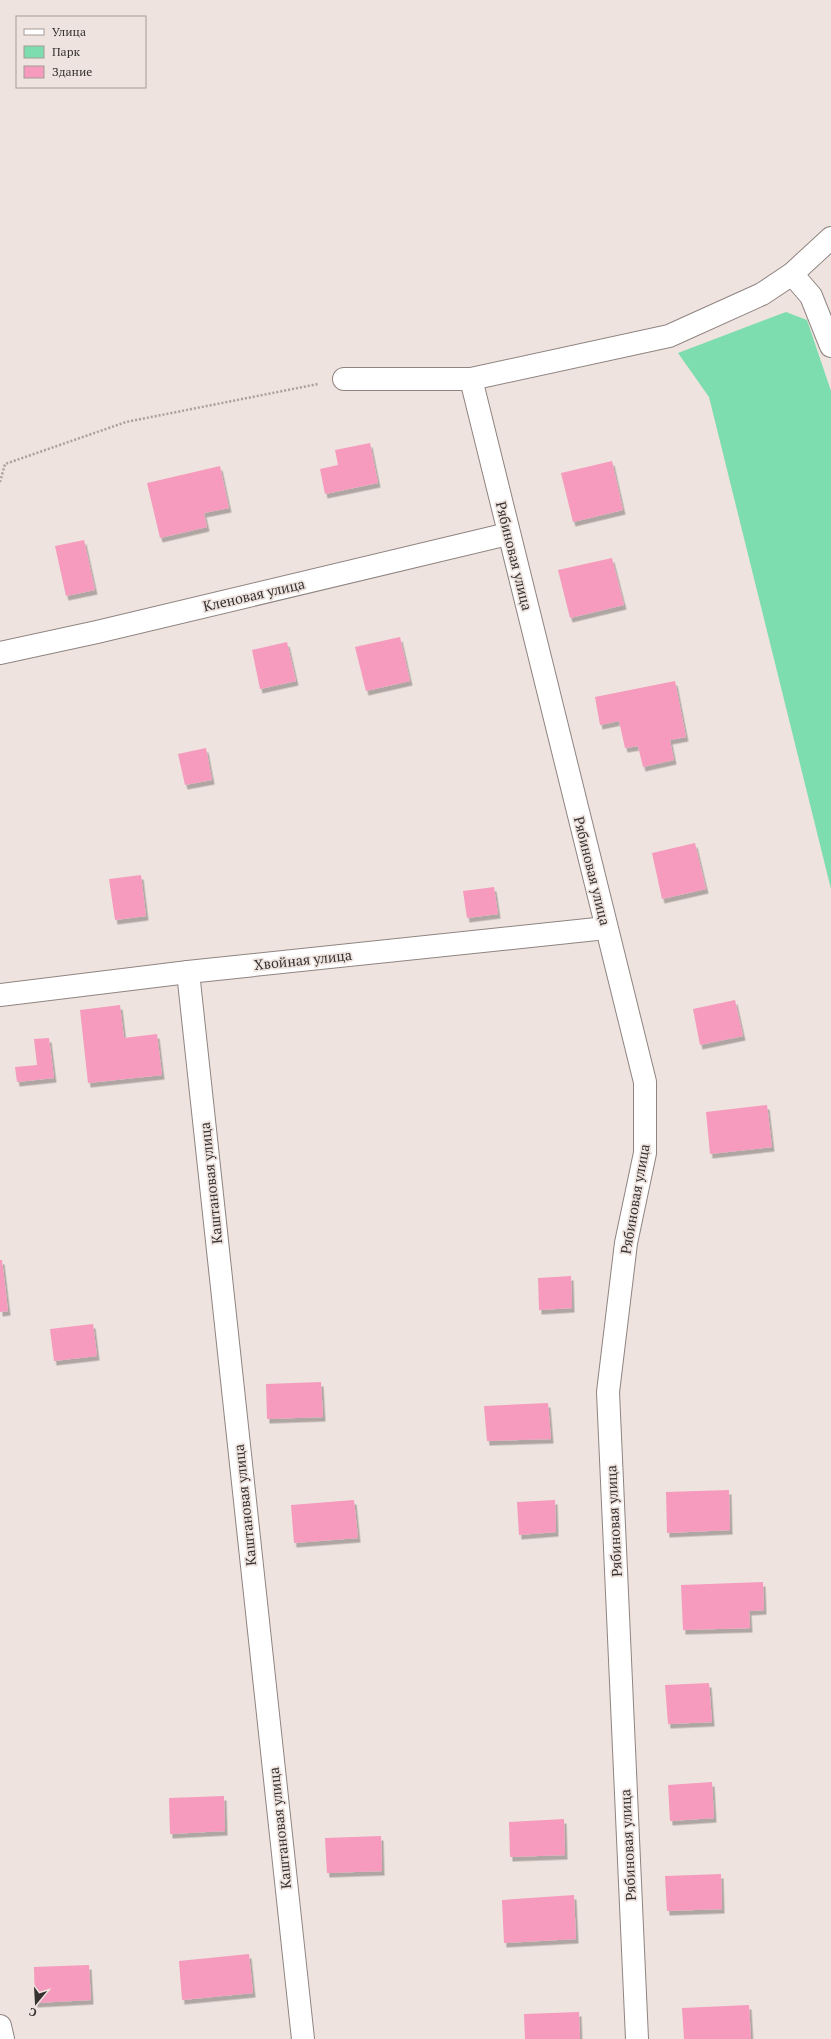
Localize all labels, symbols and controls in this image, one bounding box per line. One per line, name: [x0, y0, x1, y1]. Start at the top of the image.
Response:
legend: [16, 16, 146, 88]
text: Улица: [52, 24, 86, 39]
text: Парк: [52, 44, 80, 59]
text: Здание: [52, 64, 92, 79]
street label: Рябиновая улица: [492, 499, 537, 612]
street label: Кленовая улица: [201, 574, 307, 615]
street label: Рябиновая улица: [570, 814, 615, 927]
street label: Хвойная улица: [253, 945, 353, 974]
street label: Каштановая улица: [195, 1121, 226, 1245]
street label: Рябиновая улица: [615, 1142, 654, 1255]
street label: Каштановая улица: [229, 1443, 260, 1567]
street label: Рябиновая улица: [601, 1465, 626, 1577]
street label: Каштановая улица: [264, 1766, 295, 1890]
street label: Рябиновая улица: [615, 1789, 640, 1901]
north arrow: [16, 1983, 56, 2023]
text: С: [27, 2005, 38, 2020]

